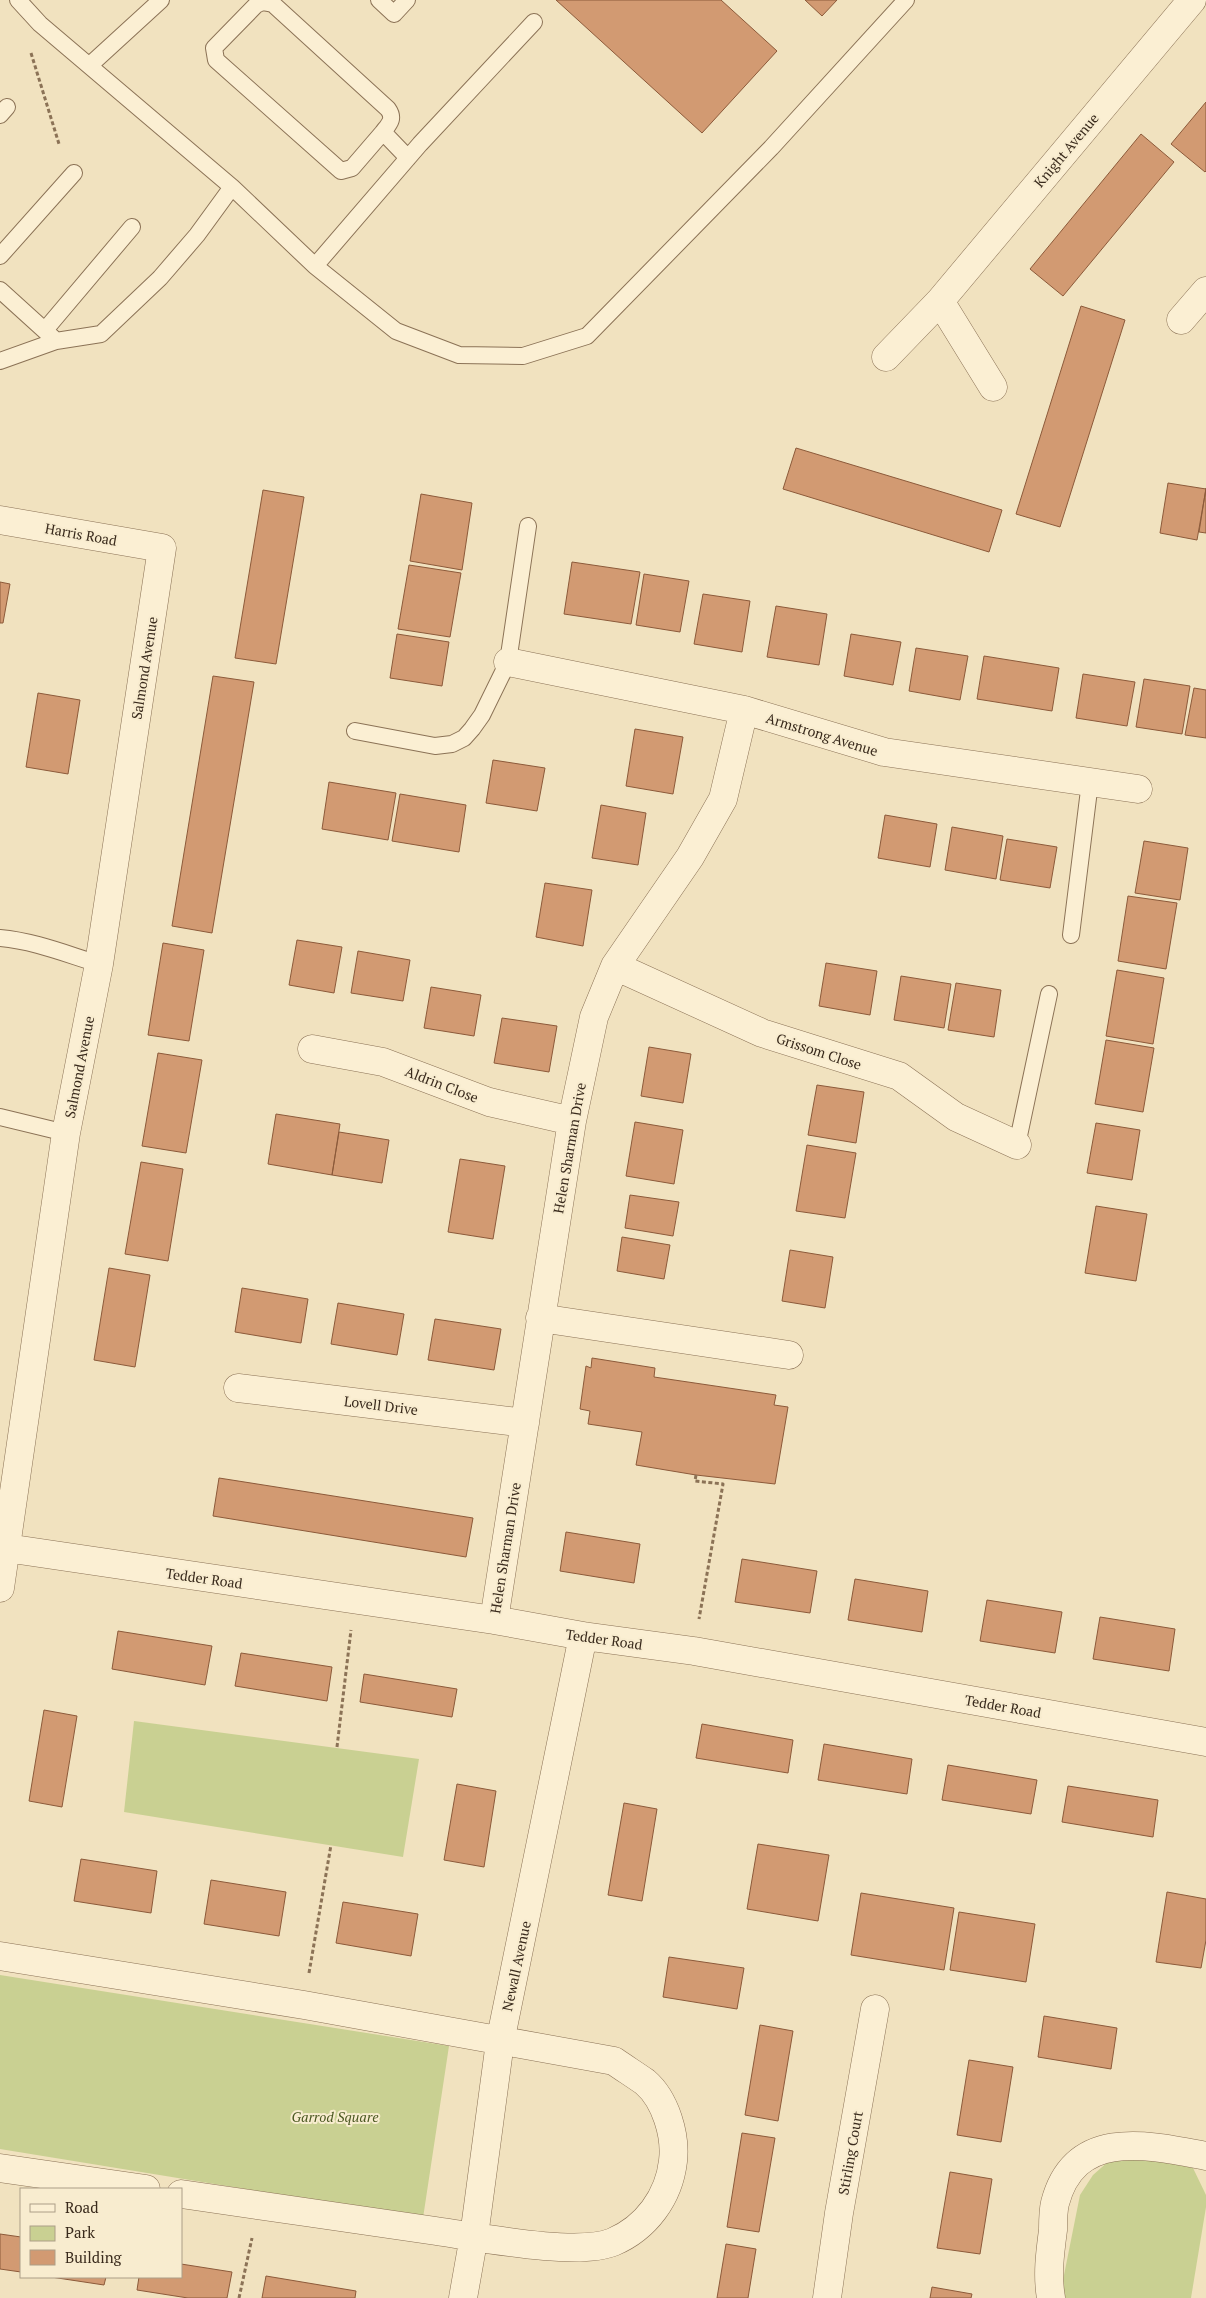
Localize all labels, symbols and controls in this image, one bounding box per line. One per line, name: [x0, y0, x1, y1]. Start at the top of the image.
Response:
street label: Knight Avenue: [1029, 109, 1103, 191]
street label: Harris Road: [43, 518, 119, 550]
street label: Salmond Avenue: [127, 615, 161, 721]
street label: Armstrong Avenue: [764, 708, 880, 760]
street label: Salmond Avenue: [60, 1014, 98, 1120]
street label: Grissom Close: [774, 1028, 864, 1074]
street label: Aldrin Close: [403, 1061, 481, 1107]
street label: Helen Sharman Drive: [548, 1081, 590, 1215]
street label: Lovell Drive: [343, 1391, 419, 1419]
street label: Helen Sharman Drive: [485, 1481, 525, 1615]
street label: Tedder Road: [164, 1563, 244, 1593]
street label: Tedder Road: [564, 1624, 644, 1654]
street label: Tedder Road: [963, 1690, 1043, 1722]
street label: Newall Avenue: [497, 1919, 535, 2013]
park label: Garrod Square: [291, 2107, 379, 2126]
street label: Stirling Court: [833, 2109, 867, 2196]
legend: [20, 2188, 182, 2278]
text: Road: [65, 2197, 98, 2217]
text: Park: [65, 2222, 95, 2242]
text: Building: [65, 2247, 123, 2267]

